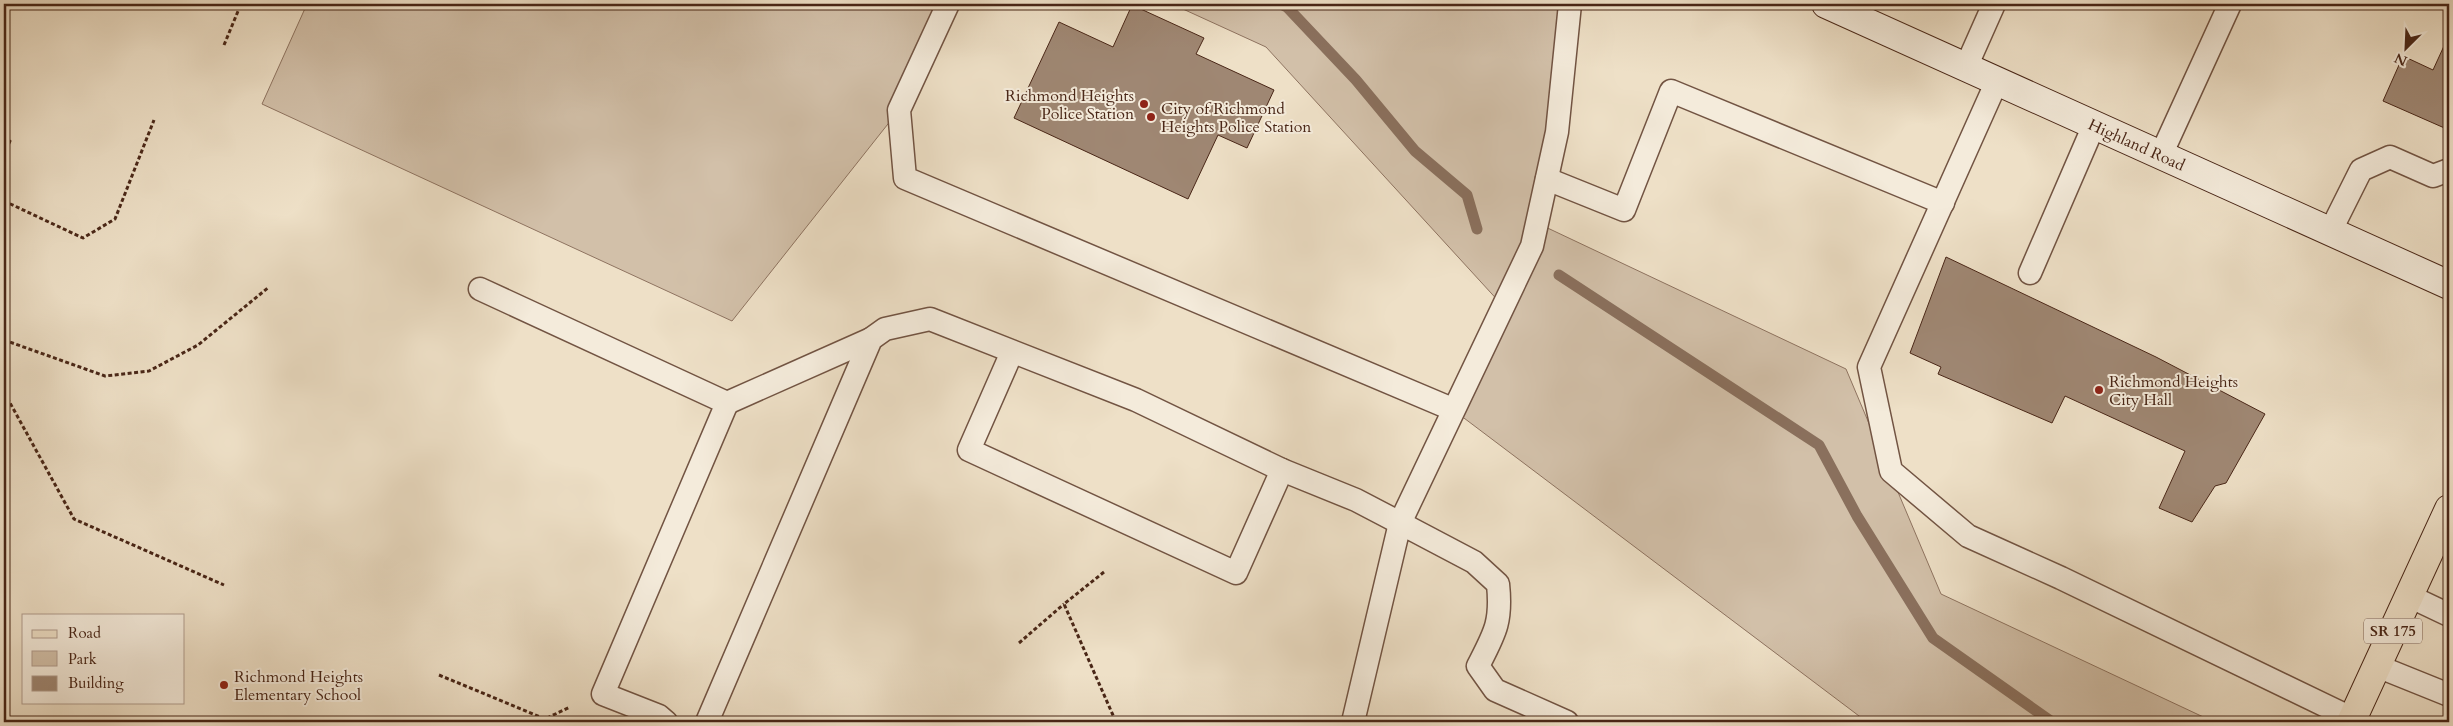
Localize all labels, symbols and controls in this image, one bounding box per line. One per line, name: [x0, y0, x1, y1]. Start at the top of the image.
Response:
north arrow: [2380, 22, 2430, 72]
text: N: [2391, 48, 2410, 71]
place label: Richmond Heights Police Station: [1005, 85, 1134, 125]
marker: Richmond Heights Police Station: [1138, 98, 1150, 110]
place label: City of Richmond Heights Police Station: [1161, 98, 1311, 138]
marker: City of Richmond Heights Police Station: [1145, 111, 1157, 123]
street label: Highland Road: [2085, 114, 2189, 177]
place label: Richmond Heights City Hall: [2109, 371, 2238, 411]
marker: Richmond Heights City Hall: [2093, 384, 2105, 396]
legend: [22, 614, 185, 704]
road number: SR 175: [2364, 618, 2422, 644]
text: Road: [68, 623, 101, 643]
text: Park: [68, 649, 97, 669]
place label: Richmond Heights Elementary School: [234, 666, 363, 706]
text: Building: [68, 673, 124, 693]
marker: Richmond Heights Elementary School: [218, 679, 230, 691]

